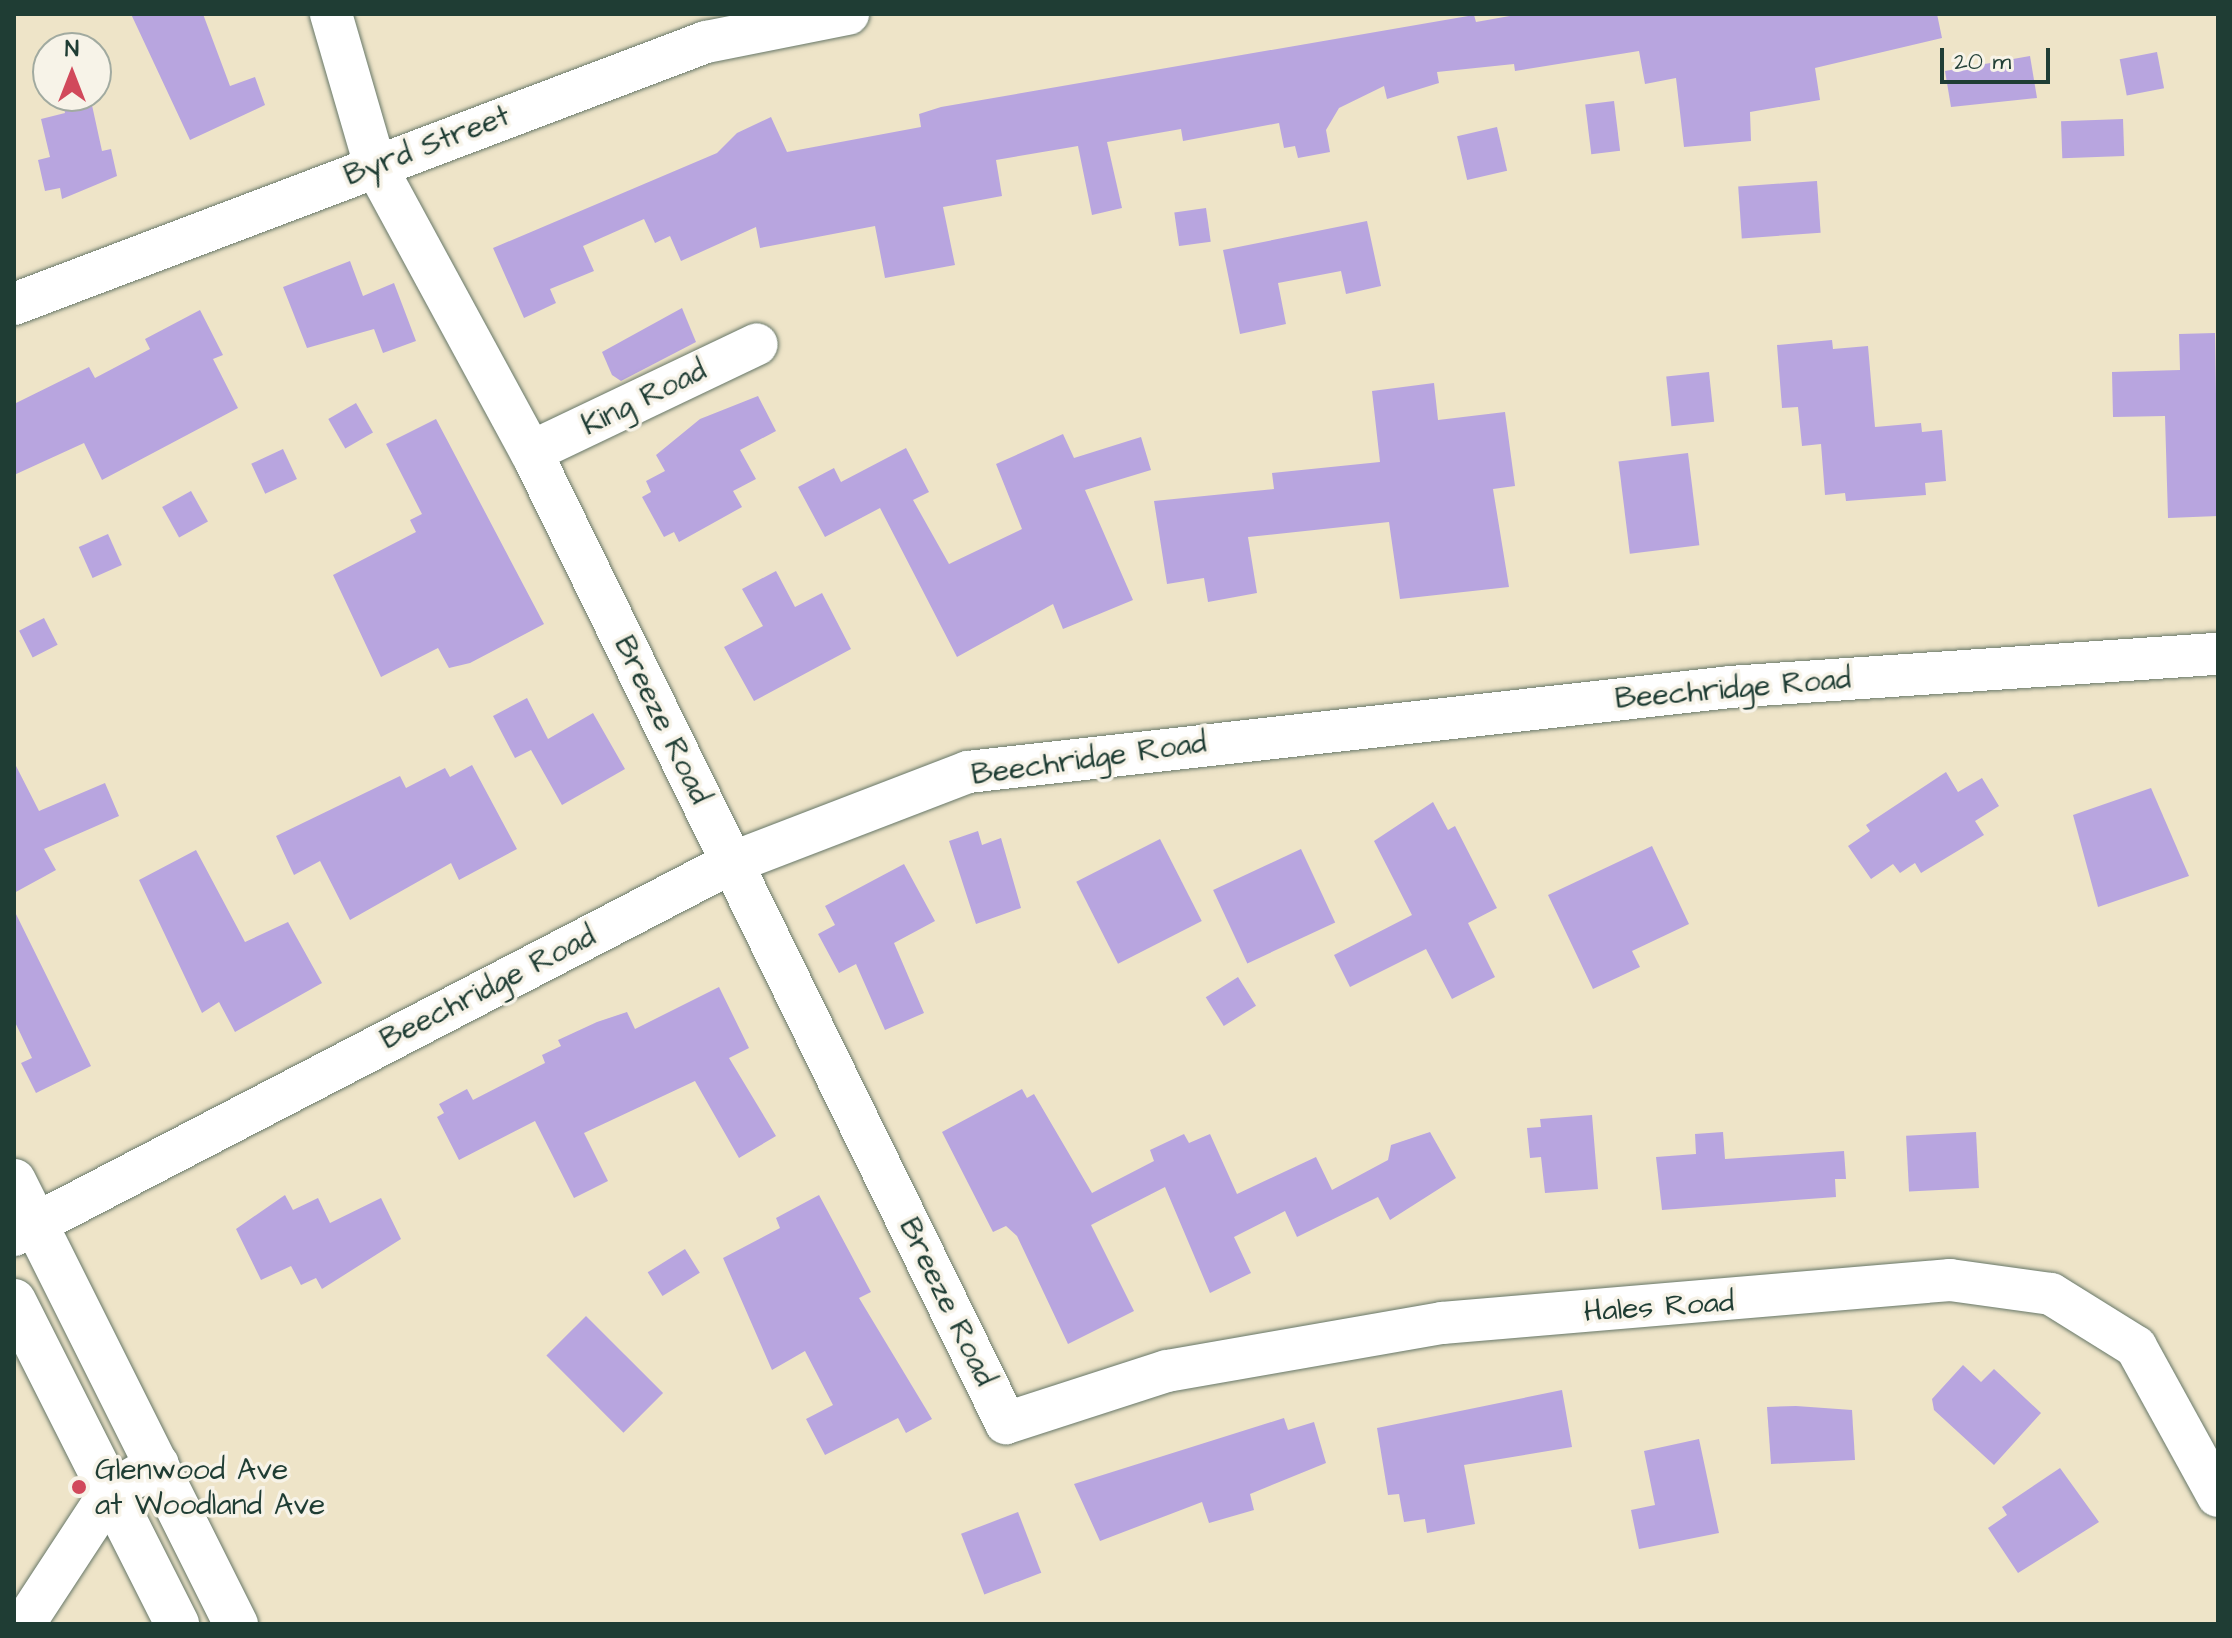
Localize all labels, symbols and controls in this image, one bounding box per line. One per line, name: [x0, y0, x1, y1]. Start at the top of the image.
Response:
north arrow: [32, 32, 112, 112]
scale bar: [1944, 32, 2054, 82]
text: N: [65, 34, 79, 65]
text: 20 m: [1954, 45, 2011, 79]
street label: Byrd Street: [339, 98, 515, 194]
street label: King Road: [576, 352, 712, 444]
street label: Breeze Road: [606, 630, 718, 810]
street label: Beechridge Road: [1614, 661, 1852, 717]
street label: Beechridge Road: [969, 725, 1209, 793]
street label: Beechridge Road: [374, 918, 602, 1058]
street label: Breeze Road: [891, 1212, 1003, 1392]
street label: Hales Road: [1583, 1284, 1735, 1330]
place label: Glenwood Ave at Woodland Ave: [95, 1452, 325, 1522]
marker: Glenwood Ave at Woodland Ave: [70, 1478, 88, 1496]

